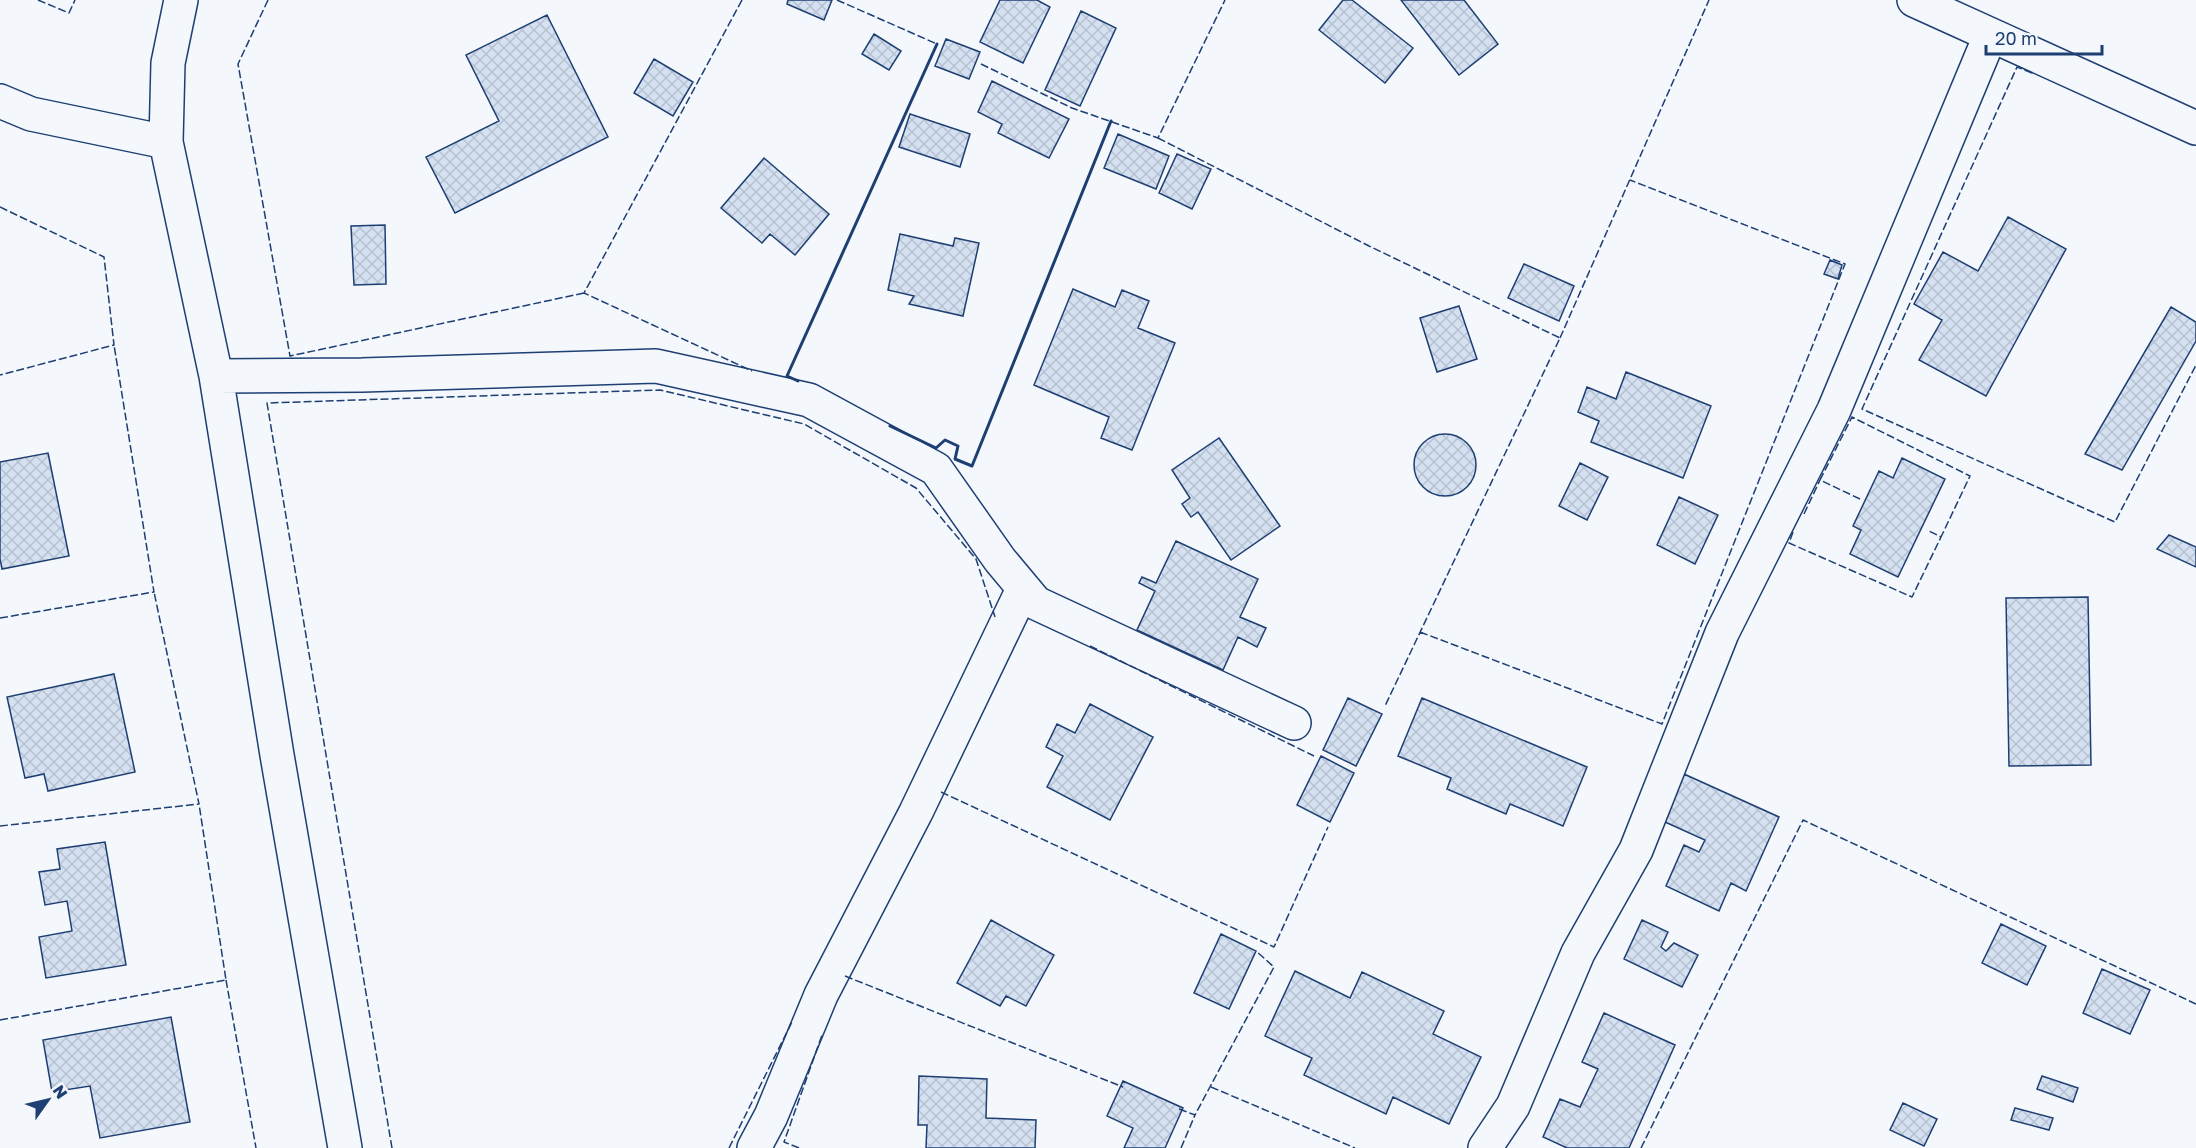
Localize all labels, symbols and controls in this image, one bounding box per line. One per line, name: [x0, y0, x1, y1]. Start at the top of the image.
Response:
scale bar: [1986, 18, 2102, 56]
text: 20 m: [1995, 27, 2037, 49]
north arrow: [18, 1070, 78, 1130]
text: N: [49, 1081, 72, 1102]

